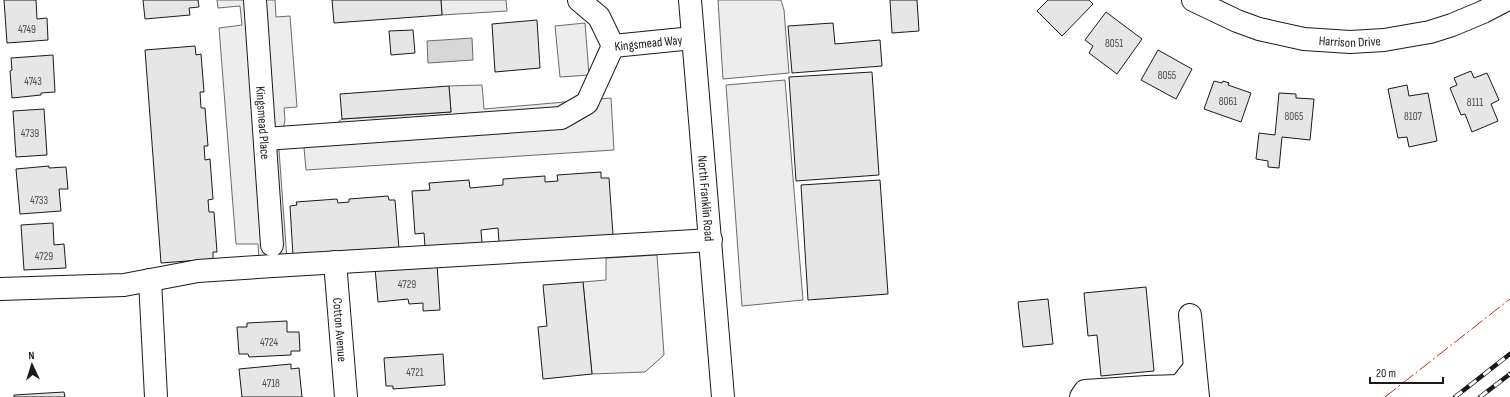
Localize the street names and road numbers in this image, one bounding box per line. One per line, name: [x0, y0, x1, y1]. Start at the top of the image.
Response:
street label: Kingsmead Way: [614, 32, 683, 55]
street label: Harrison Drive: [1318, 33, 1381, 51]
street label: Kingsmead Place: [252, 86, 273, 160]
street label: North Franklin Road: [694, 155, 717, 242]
street label: Cotton Avenue: [329, 297, 350, 363]

